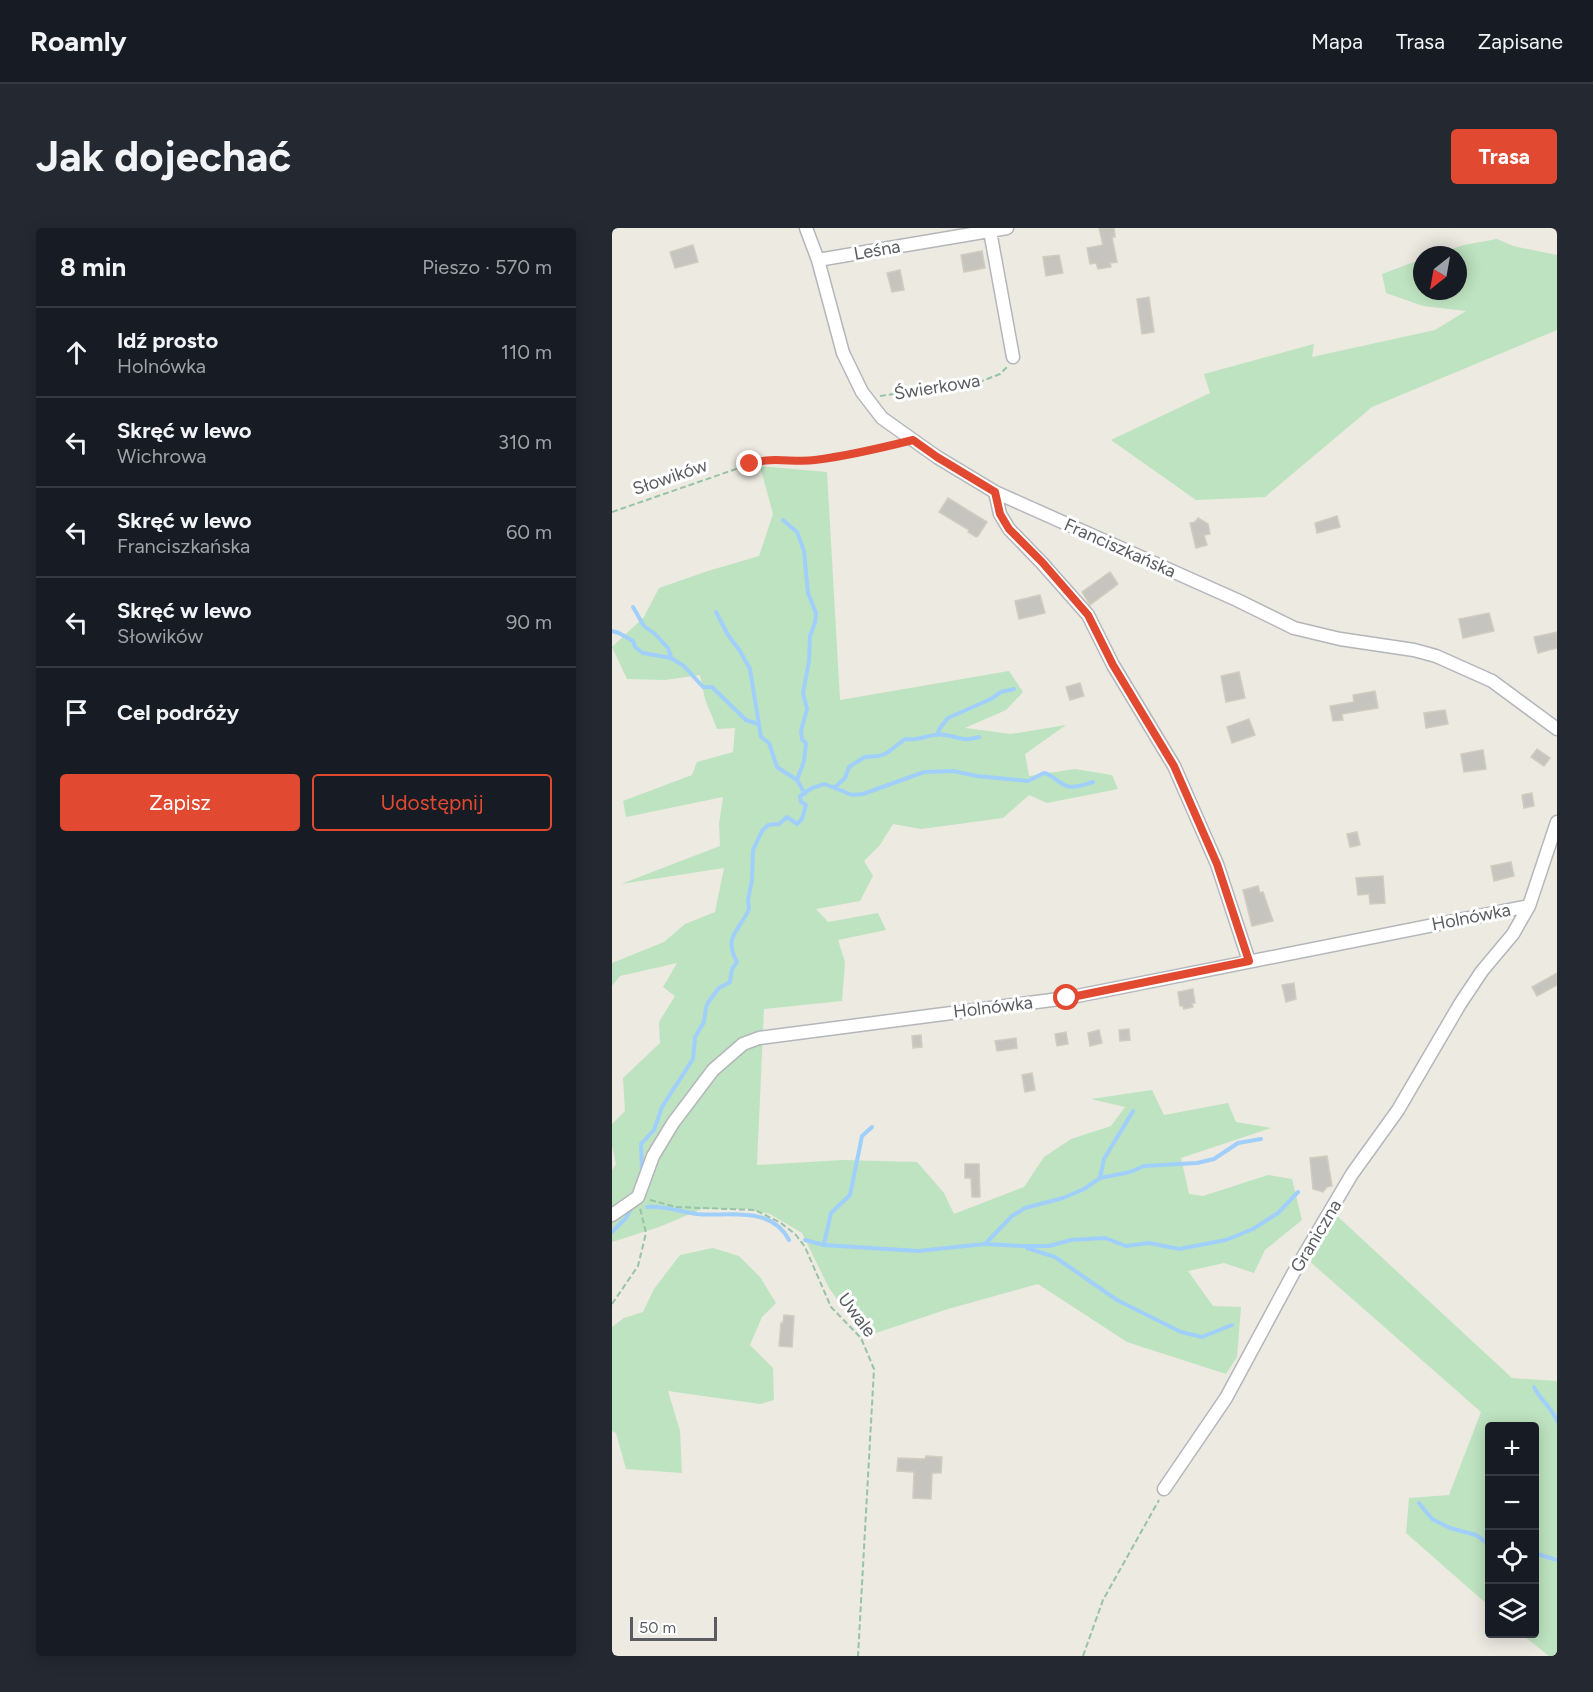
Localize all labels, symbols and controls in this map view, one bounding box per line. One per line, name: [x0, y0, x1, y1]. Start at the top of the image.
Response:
text: Roamly: [30, 24, 127, 58]
text: Mapa: [1311, 29, 1363, 54]
text: Trasa: [1396, 29, 1445, 54]
text: Zapisane: [1478, 29, 1563, 54]
button: Trasa: [1451, 129, 1557, 184]
text: Jak dojechać: [36, 131, 291, 182]
street label: Leśna: [852, 235, 902, 265]
north arrow: [1413, 246, 1467, 300]
text: 8 min: [60, 251, 126, 283]
text: Pieszo · 570 m: [422, 255, 552, 279]
text: Idź prosto: [117, 327, 218, 354]
icon: ahead: [60, 336, 93, 369]
text: 110 m: [501, 340, 552, 364]
text: Holnówka: [117, 354, 206, 378]
street label: Świerkowa: [892, 369, 982, 405]
text: Skręć w lewo: [117, 417, 252, 444]
icon: left: [60, 426, 93, 459]
text: 310 m: [498, 430, 552, 454]
text: Wichrowa: [117, 444, 207, 468]
route end: [736, 450, 762, 476]
street label: Słowików: [630, 454, 710, 500]
text: Skręć w lewo: [117, 507, 252, 534]
street label: Franciszkańska: [1061, 514, 1179, 582]
icon: left: [60, 516, 93, 549]
text: 60 m: [506, 520, 552, 544]
text: Franciszkańska: [117, 534, 250, 558]
text: Skręć w lewo: [117, 597, 252, 624]
icon: left: [60, 606, 93, 639]
text: 90 m: [506, 610, 552, 634]
text: Słowików: [117, 624, 203, 648]
icon: arrive: [60, 696, 93, 729]
text: Cel podróży: [117, 699, 239, 726]
button: Zapisz: [60, 774, 300, 831]
button: Udostępnij: [312, 774, 552, 831]
street label: Holnówka: [1430, 899, 1512, 935]
route start: [1053, 984, 1079, 1010]
street label: Holnówka: [952, 991, 1034, 1023]
street label: Graniczna: [1286, 1196, 1346, 1276]
street label: Uwale: [833, 1289, 881, 1342]
map controls: [1485, 1422, 1539, 1638]
button: +: [1485, 1422, 1539, 1476]
button: −: [1485, 1476, 1539, 1530]
button: locate: [1485, 1530, 1539, 1584]
button: layers: [1485, 1584, 1539, 1638]
scale bar: [630, 1614, 717, 1642]
text: 50 m: [639, 1618, 676, 1637]

